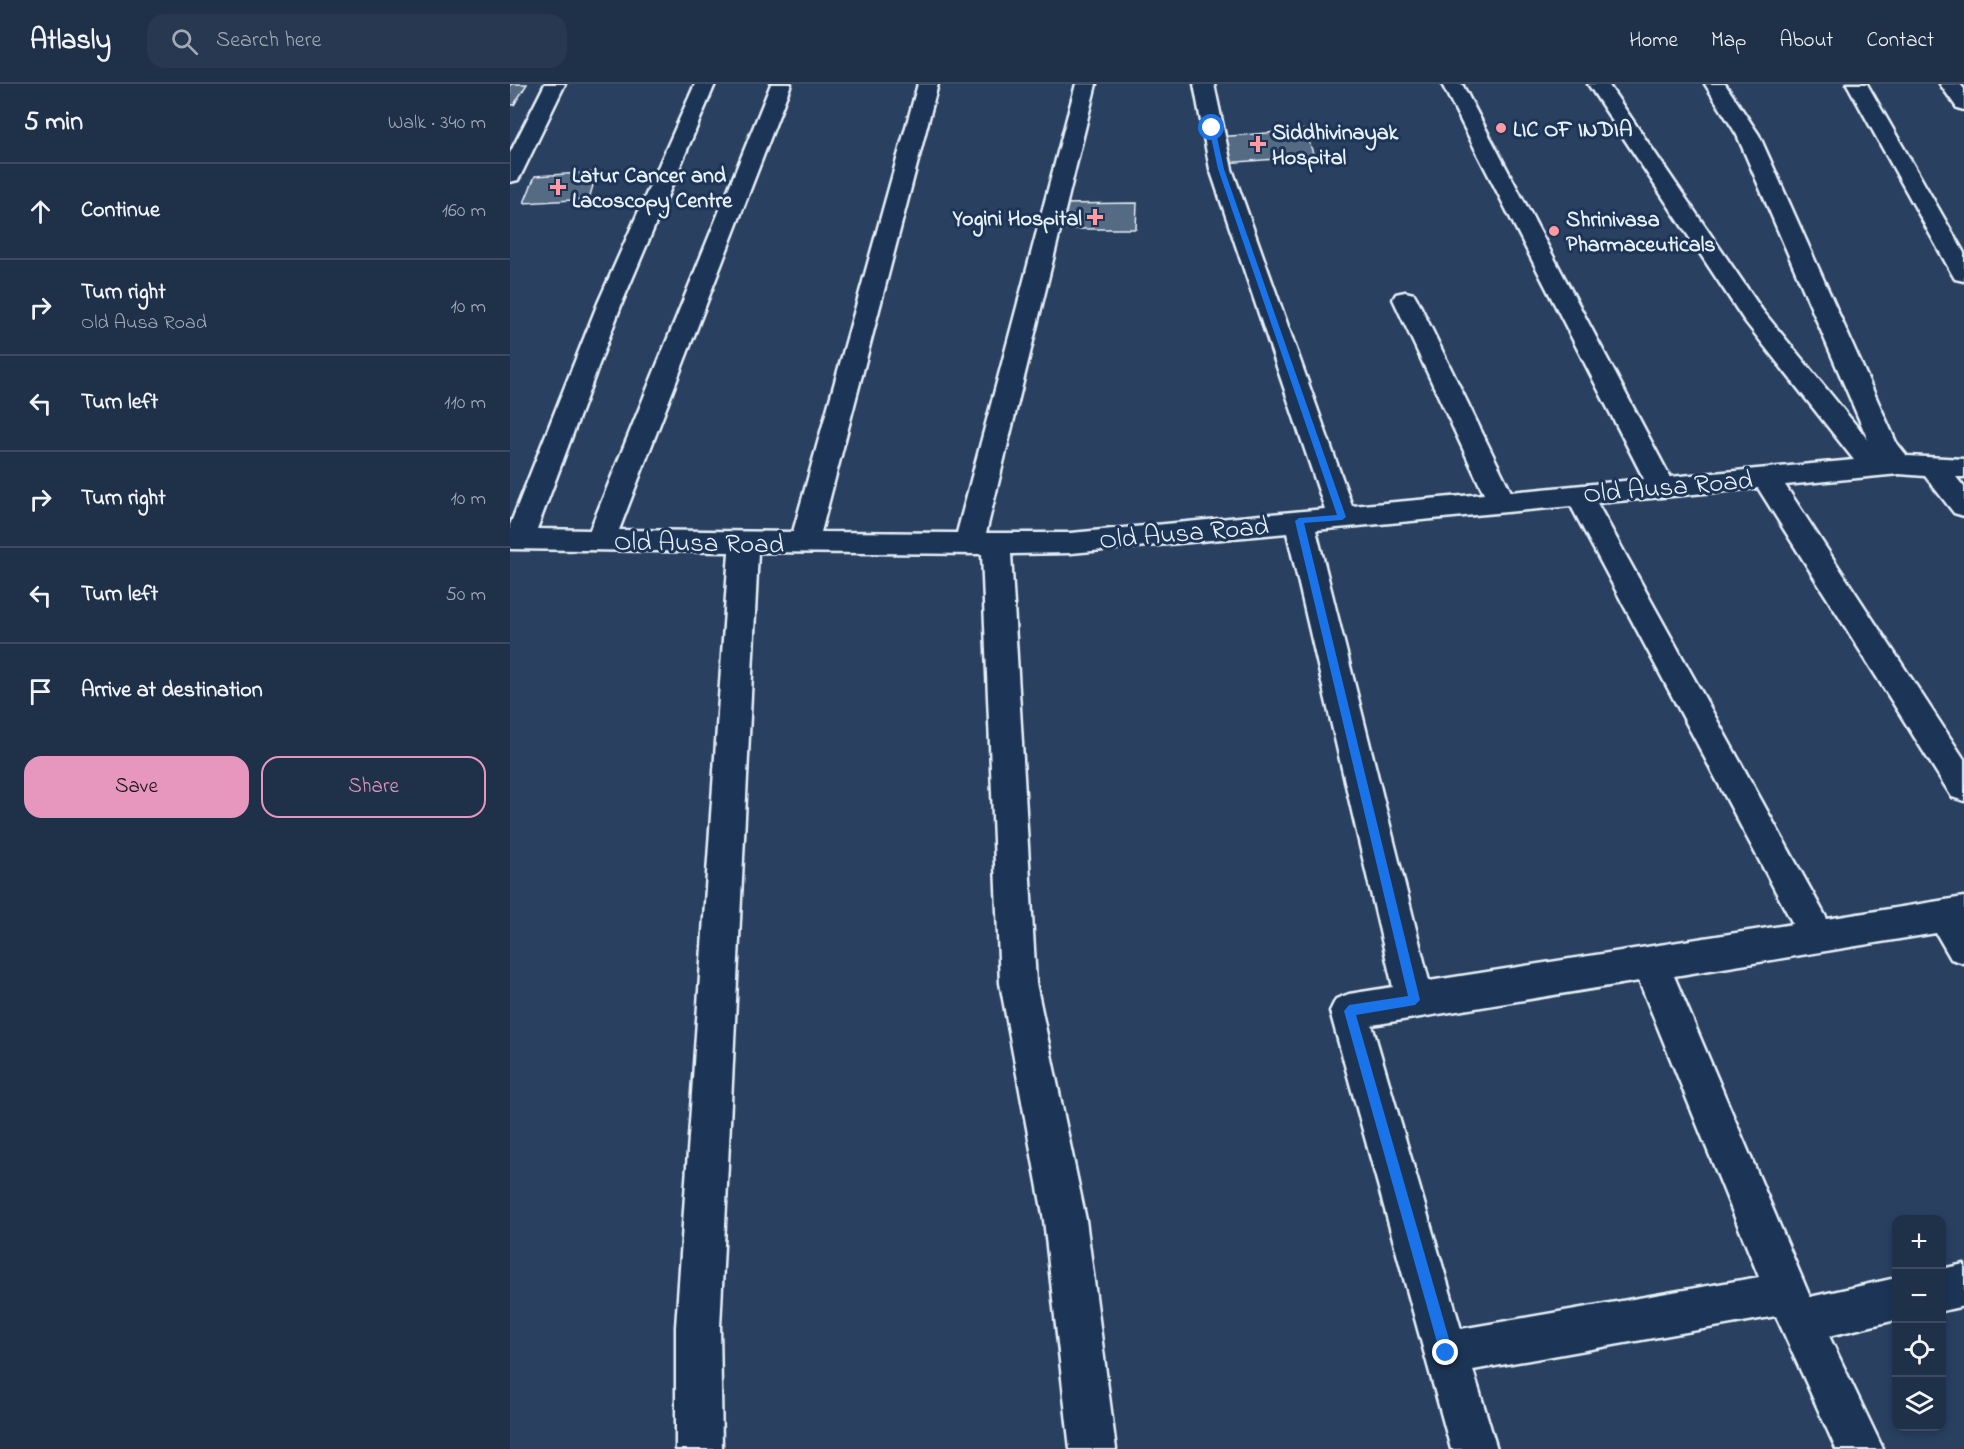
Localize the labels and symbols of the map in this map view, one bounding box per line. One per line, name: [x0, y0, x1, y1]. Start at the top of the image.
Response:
route start: [1198, 114, 1224, 140]
place label: LIC OF INDIA: [1513, 115, 1633, 147]
place label: Siddhivinayak Hospital: [1272, 118, 1400, 175]
marker: LIC OF INDIA: [1494, 121, 1508, 135]
marker: Siddhivinayak Hospital: [1249, 135, 1267, 153]
place label: Latur Cancer and Lacoscopy Centre: [572, 161, 733, 219]
marker: Latur Cancer and Lacoscopy Centre: [549, 178, 567, 196]
place label: Yogini Hospital: [952, 204, 1082, 237]
place label: Shrinivasa Pharmaceuticals: [1566, 205, 1716, 262]
marker: Yogini Hospital: [1086, 208, 1104, 226]
marker: Shrinivasa Pharmaceuticals: [1547, 224, 1561, 238]
street label: Old Ausa Road: [1582, 462, 1755, 515]
street label: Old Ausa Road: [1098, 508, 1271, 561]
street label: Old Ausa Road: [614, 524, 784, 565]
route end: [1432, 1339, 1458, 1365]

